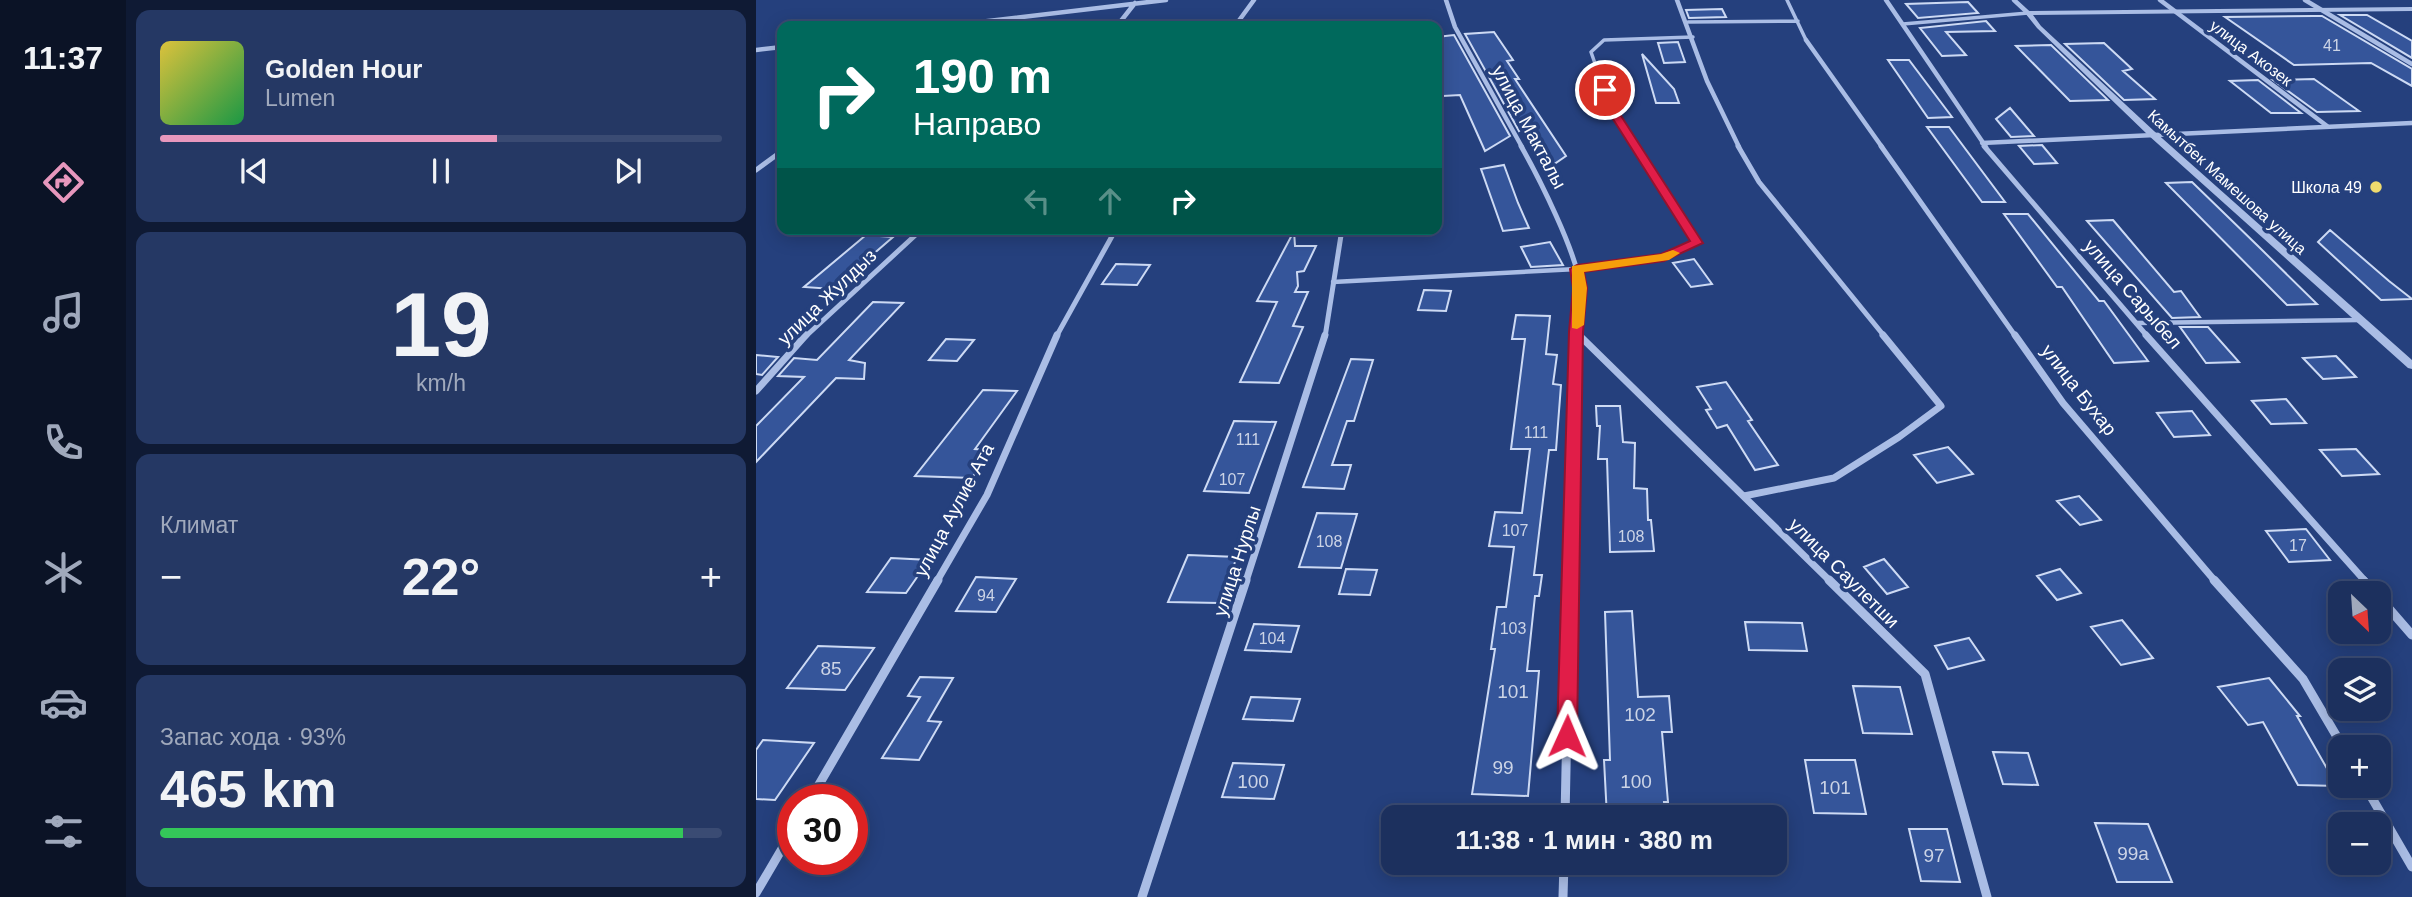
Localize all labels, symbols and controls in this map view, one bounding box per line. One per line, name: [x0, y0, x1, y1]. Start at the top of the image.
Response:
street label: улица Акозек: [2207, 17, 2296, 90]
house number: 41: [2323, 37, 2341, 54]
text: 11:37: [23, 40, 103, 76]
icon: right: [798, 49, 889, 140]
text: 190 m: [913, 49, 1052, 103]
text: Golden Hour: [265, 54, 422, 84]
pin: [1575, 60, 1635, 120]
street label: улица Макталы: [1488, 62, 1570, 192]
icon: arrive: [1586, 71, 1624, 109]
text: Lumen: [265, 85, 335, 111]
text: Направо: [913, 106, 1041, 142]
street label: Камытбек Мамешова улица: [2144, 106, 2310, 258]
icon: previous: [235, 152, 273, 190]
icon: pause: [422, 152, 460, 190]
icon: next: [609, 152, 647, 190]
icon: directions: [39, 158, 88, 207]
place label: Школа 49: [2291, 179, 2362, 196]
marker: Школа 49: [2368, 179, 2384, 195]
icon: left: [1018, 182, 1056, 220]
icon: ahead: [1091, 182, 1129, 220]
icon: right: [1164, 182, 1202, 220]
street label: улица Сарыбел: [2080, 235, 2186, 353]
street label: улица Жулдыз: [773, 245, 881, 349]
text: 19: [390, 274, 492, 375]
icon: music: [39, 288, 88, 337]
street label: улица Бухар: [2037, 340, 2121, 440]
text: km/h: [416, 370, 466, 396]
icon: phone: [39, 418, 88, 467]
house number: 111: [1524, 424, 1548, 441]
house number: 111: [1236, 431, 1260, 448]
street label: улица Аулие Ата: [910, 439, 998, 580]
house number: 107: [1219, 471, 1245, 488]
street label: улица Нурлы: [1209, 503, 1265, 619]
text: Климат: [160, 512, 238, 538]
street label: улица Саулетши: [1785, 514, 1903, 632]
house number: 107: [1502, 522, 1528, 539]
house number: 108: [1618, 528, 1644, 545]
house number: 108: [1316, 533, 1342, 550]
house number: 17: [2289, 537, 2307, 554]
icon: climate: [39, 548, 88, 597]
text: 22°: [402, 548, 480, 606]
text: −: [160, 556, 182, 598]
text: +: [700, 556, 722, 598]
north arrow: [2328, 581, 2390, 644]
map controls: [2328, 581, 2391, 875]
house number: 94: [977, 587, 995, 604]
house number: 103: [1500, 620, 1526, 637]
house number: 104: [1259, 630, 1285, 647]
house number: 85: [820, 658, 842, 679]
button: layers: [2328, 658, 2391, 721]
icon: car: [39, 678, 88, 727]
house number: 101: [1497, 681, 1529, 702]
position arrow: [1530, 699, 1604, 773]
house number: 102: [1624, 704, 1656, 725]
text: Запас хода · 93%: [160, 724, 346, 750]
button: +: [2328, 735, 2391, 798]
house number: 99: [1492, 757, 1514, 778]
text: 465 km: [160, 760, 336, 818]
house number: 100: [1237, 771, 1269, 792]
house number: 100: [1620, 771, 1652, 792]
house number: 101: [1819, 777, 1851, 798]
speed limit sign: 30: [777, 784, 868, 875]
icon: filters: [39, 807, 88, 856]
button: −: [2328, 812, 2391, 875]
text: 11:38 · 1 мин · 380 m: [1455, 825, 1713, 855]
house number: 99а: [2117, 843, 2149, 864]
house number: 97: [1923, 845, 1945, 866]

